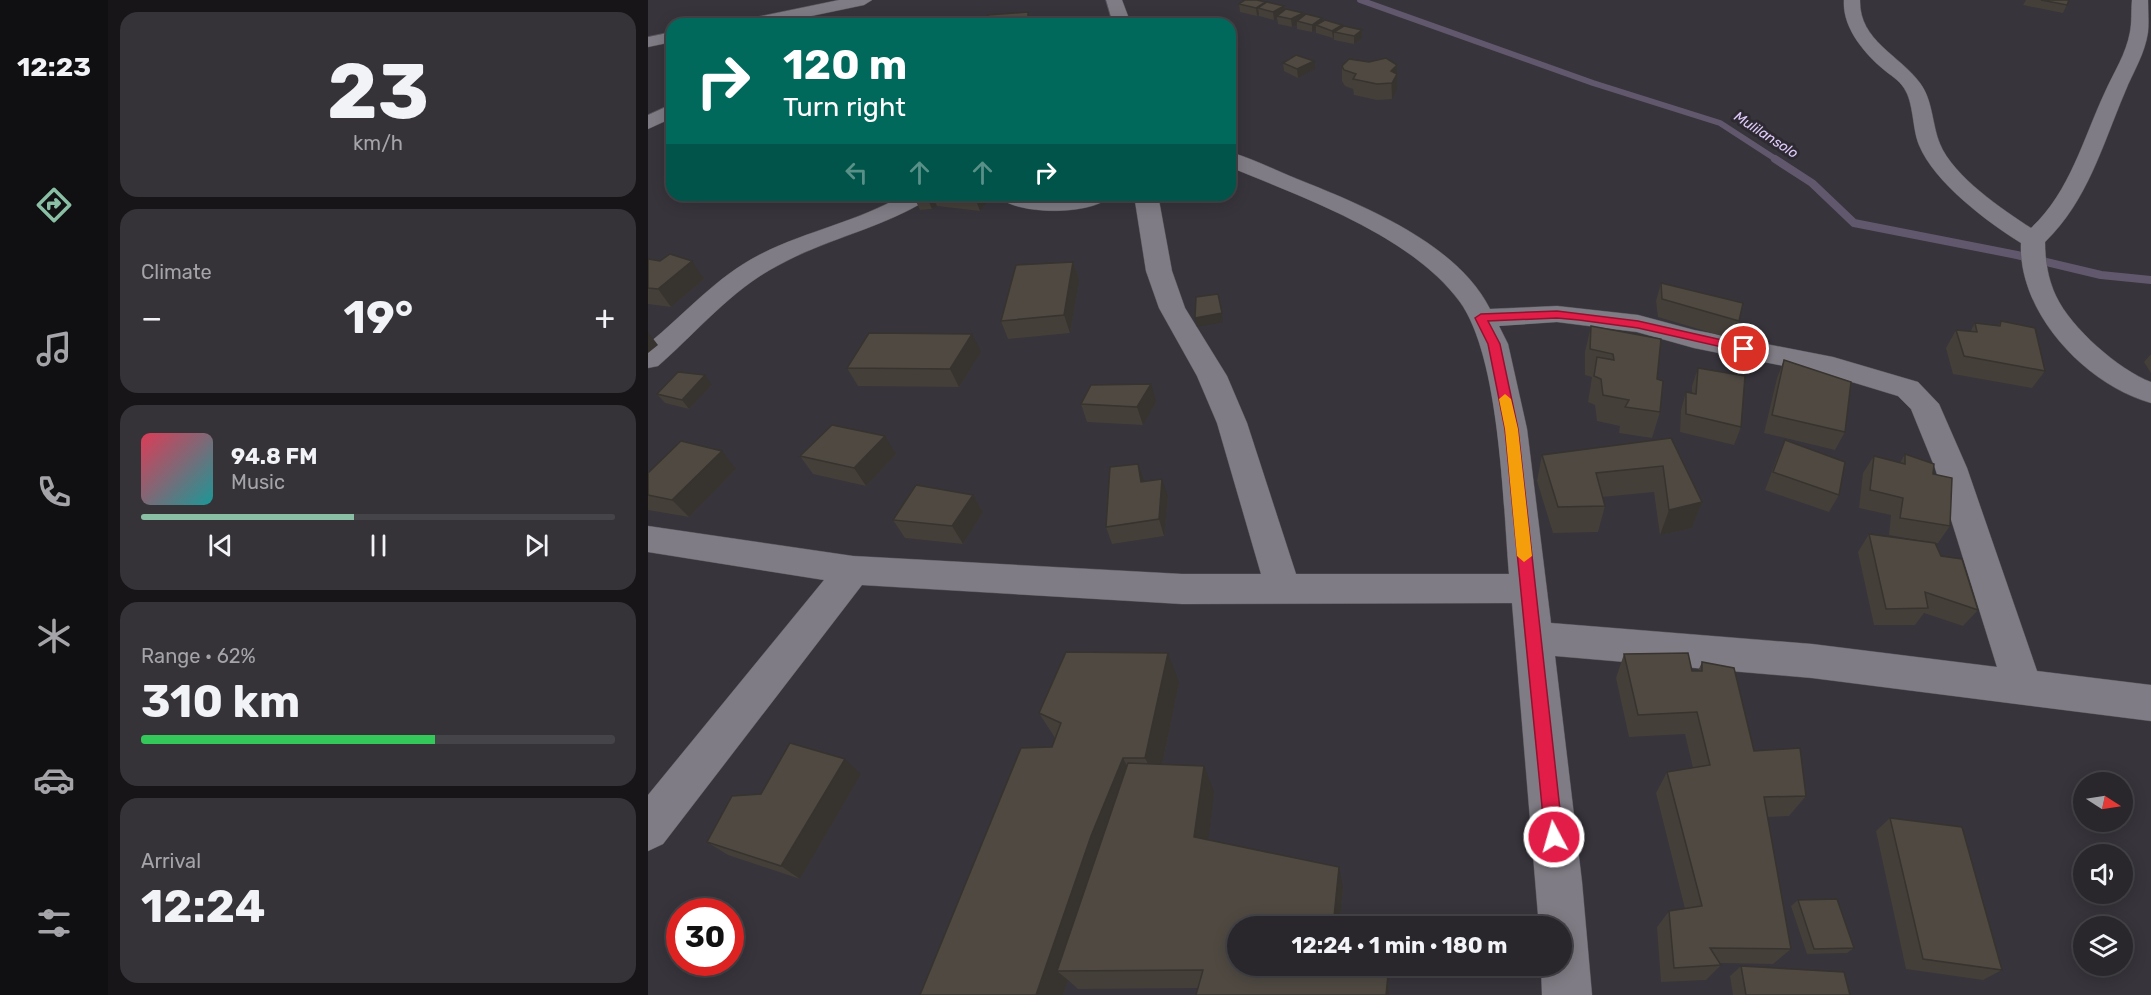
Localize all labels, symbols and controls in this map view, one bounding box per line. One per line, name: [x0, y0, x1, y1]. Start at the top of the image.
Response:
text: 120 m: [783, 40, 907, 90]
icon: right: [684, 42, 762, 120]
text: 23: [327, 45, 429, 138]
text: 12:23: [17, 51, 91, 83]
text: Turn right: [783, 91, 906, 123]
water label: Mulilansolo: [1731, 108, 1801, 162]
text: km/h: [353, 131, 403, 155]
icon: left: [840, 156, 873, 189]
icon: ahead: [903, 156, 936, 189]
icon: ahead: [966, 156, 999, 189]
icon: right: [1029, 156, 1062, 189]
icon: directions: [33, 184, 75, 226]
text: Climate: [141, 260, 212, 284]
text: 19°: [344, 291, 413, 344]
text: −: [141, 298, 162, 337]
text: +: [594, 298, 615, 337]
pin: [1718, 323, 1769, 374]
icon: music: [33, 328, 75, 370]
icon: arrive: [1727, 332, 1760, 365]
text: 94.8 FM: [231, 443, 317, 470]
text: Music: [231, 470, 285, 494]
icon: phone: [33, 471, 75, 513]
icon: previous: [204, 529, 237, 562]
icon: pause: [362, 529, 395, 562]
icon: next: [520, 529, 553, 562]
icon: climate: [33, 615, 75, 657]
text: Range · 62%: [141, 644, 256, 668]
text: 310 km: [141, 675, 300, 728]
icon: car: [33, 759, 75, 801]
north arrow: [2073, 772, 2133, 832]
map controls: [2073, 772, 2133, 976]
position arrow: [1522, 805, 1586, 869]
button: sound: [2073, 844, 2133, 904]
text: Arrival: [141, 849, 201, 873]
text: 12:24: [141, 880, 266, 933]
speed limit sign: 30: [666, 898, 744, 976]
icon: filters: [33, 902, 75, 944]
button: layers: [2073, 916, 2133, 976]
text: 12:24 · 1 min · 180 m: [1292, 932, 1508, 959]

